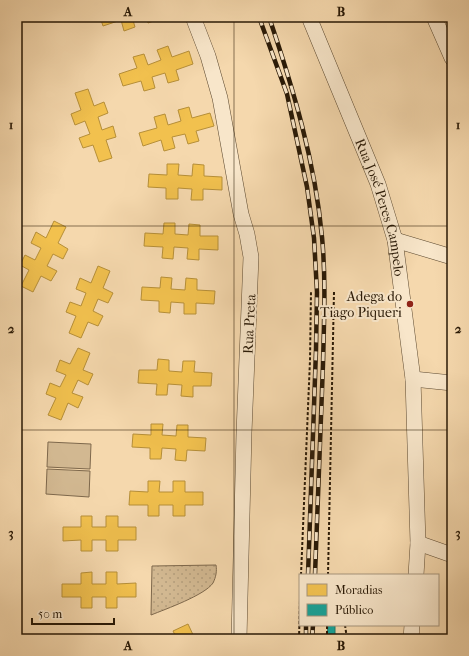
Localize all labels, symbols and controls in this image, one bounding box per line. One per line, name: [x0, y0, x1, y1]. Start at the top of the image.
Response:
text: A: [123, 4, 133, 19]
text: B: [337, 4, 346, 19]
text: 1: [9, 117, 14, 132]
text: 1: [456, 117, 461, 132]
street label: Rua José Peres Campelo: [351, 136, 408, 277]
place label: Adega do Tiago Piqueri: [320, 288, 402, 321]
street label: Rua Preta: [239, 293, 260, 354]
marker: Adega do Tiago Piqueri: [405, 299, 415, 309]
text: 2: [8, 321, 15, 336]
text: 2: [455, 321, 462, 336]
text: 3: [8, 525, 14, 541]
text: 3: [455, 525, 461, 541]
legend: [299, 574, 439, 626]
text: Moradias: [335, 583, 383, 597]
scale bar: [32, 600, 114, 626]
text: Público: [335, 603, 373, 617]
text: 50 m: [38, 607, 62, 621]
text: A: [123, 638, 133, 653]
text: B: [337, 638, 346, 653]

